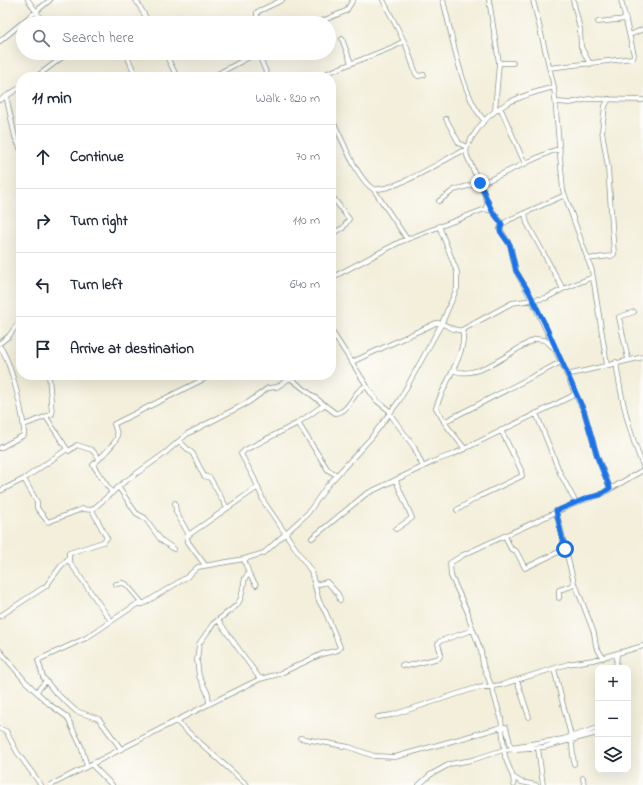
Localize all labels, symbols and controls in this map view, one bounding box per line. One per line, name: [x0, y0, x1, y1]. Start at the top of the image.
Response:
search box: [16, 16, 336, 60]
icon: search: [30, 27, 52, 49]
text: Search here: [62, 27, 134, 49]
text: 11 min: [32, 86, 72, 111]
text: Walk · 820 m: [255, 89, 320, 108]
icon: ahead: [32, 146, 54, 168]
text: Continue: [70, 146, 124, 168]
text: 70 m: [296, 147, 320, 166]
route end: [471, 174, 489, 192]
icon: right: [32, 210, 54, 232]
text: Turn right: [70, 210, 128, 232]
text: 110 m: [293, 211, 320, 230]
icon: left: [32, 274, 54, 296]
text: Turn left: [70, 274, 123, 296]
text: 640 m: [290, 275, 320, 294]
icon: arrive: [32, 338, 54, 360]
text: Arrive at destination: [70, 338, 194, 360]
route start: [556, 540, 574, 558]
map controls: [595, 665, 631, 773]
button: +: [595, 665, 631, 701]
button: −: [595, 701, 631, 737]
button: layers: [595, 737, 631, 773]

